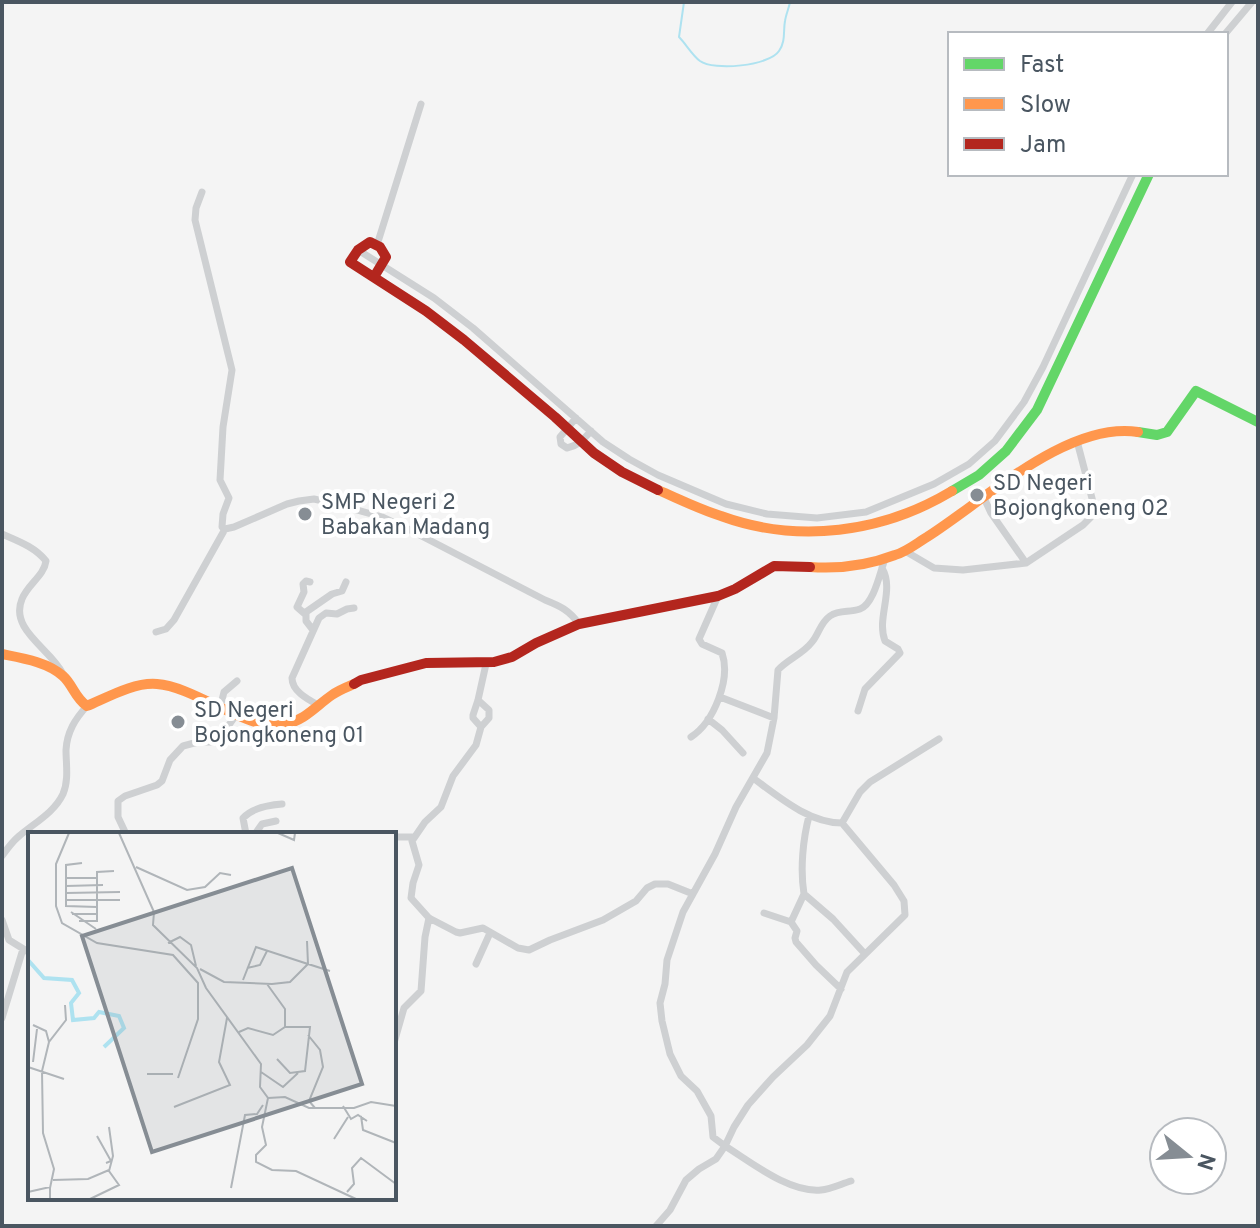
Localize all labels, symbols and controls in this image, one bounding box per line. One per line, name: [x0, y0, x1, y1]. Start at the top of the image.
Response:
legend: [948, 32, 1228, 176]
text: Fast: [1020, 51, 1064, 81]
text: Slow: [1020, 91, 1071, 121]
text: Jam: [1020, 131, 1066, 161]
place label: SD Negeri Bojongkoneng 02: [993, 471, 1169, 523]
marker: SD Negeri Bojongkoneng 02: [968, 486, 986, 504]
place label: SMP Negeri 2 Babakan Madang: [321, 490, 490, 542]
marker: SMP Negeri 2 Babakan Madang: [296, 505, 314, 523]
place label: SD Negeri Bojongkoneng 01: [194, 698, 364, 750]
marker: SD Negeri Bojongkoneng 01: [169, 713, 187, 731]
inset map: [28, 832, 396, 1200]
north arrow: [1148, 1116, 1228, 1196]
text: N: [1189, 1150, 1220, 1173]

